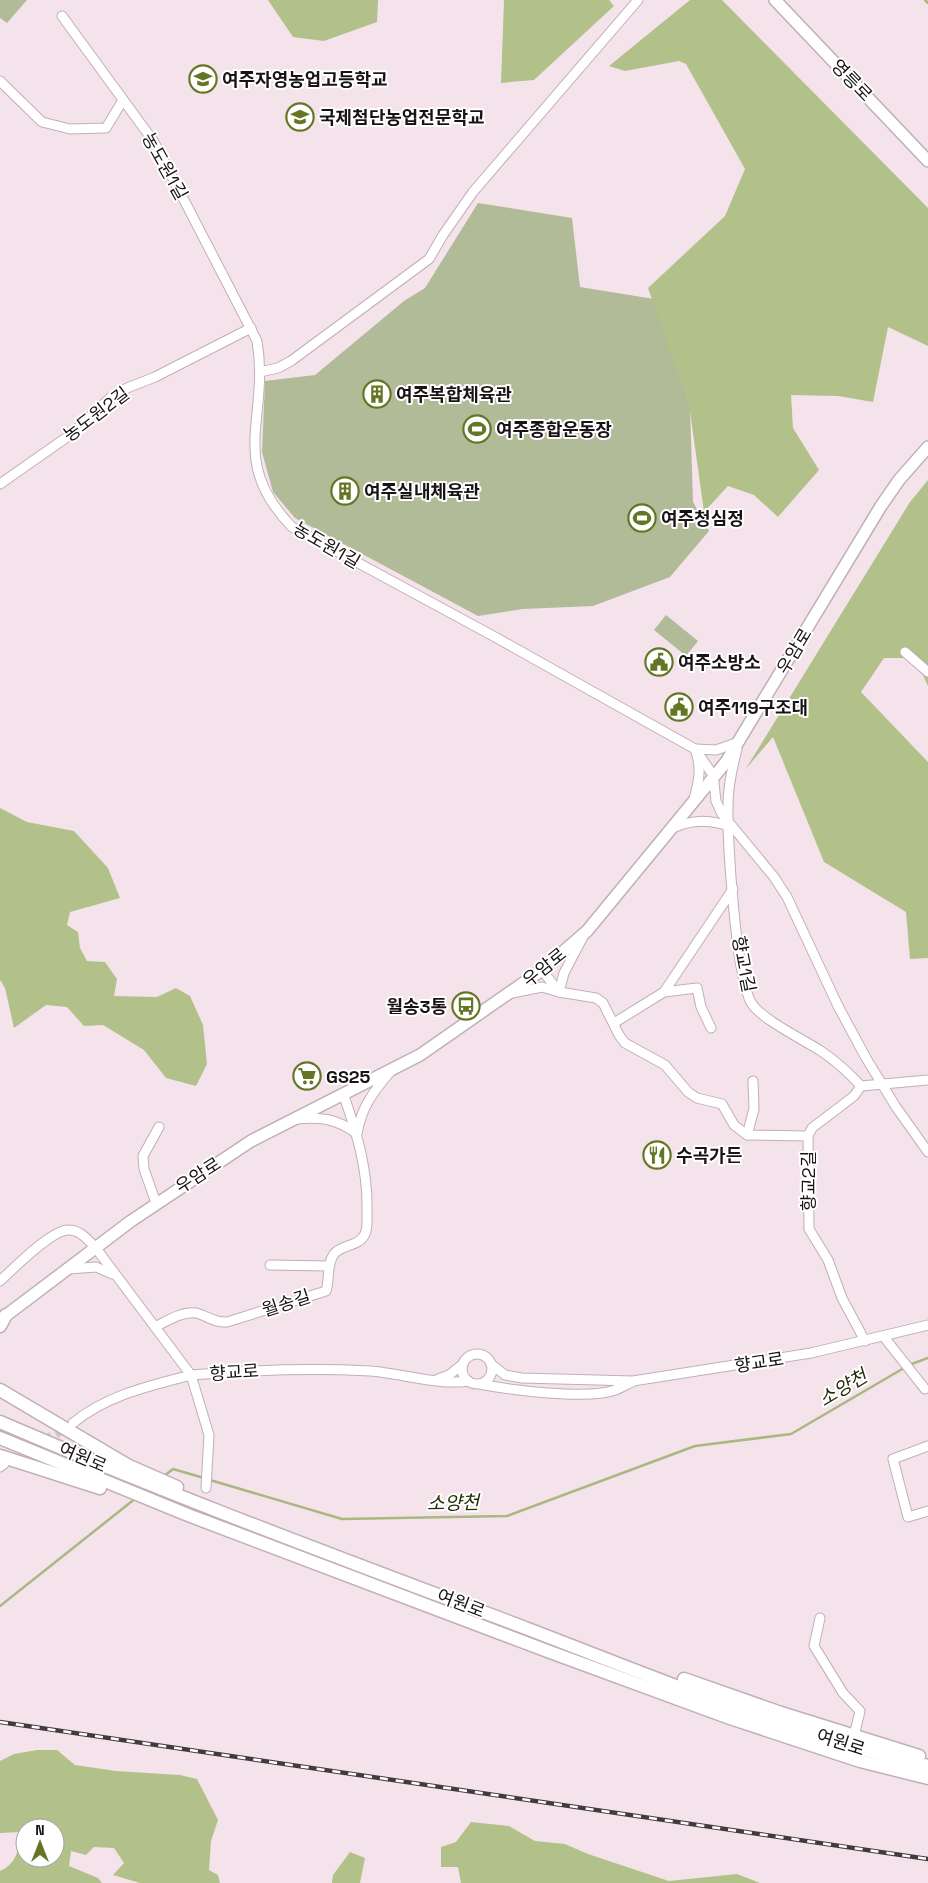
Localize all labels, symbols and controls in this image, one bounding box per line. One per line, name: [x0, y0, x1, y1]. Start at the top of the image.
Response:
street label: 영릉로: [826, 54, 878, 106]
school or university icon: 여주자영농업고등학교: [188, 64, 218, 94]
place label: 여주자영농업고등학교: [222, 68, 388, 91]
school or university icon: 국제첨단농업전문학교: [285, 102, 315, 132]
place label: 국제첨단농업전문학교: [319, 106, 485, 129]
street label: 농도원1길: [137, 128, 193, 204]
building icon: 여주복합체육관: [362, 379, 392, 409]
street label: 농도원2길: [58, 382, 134, 446]
place label: 여주복합체육관: [396, 383, 512, 406]
sports icon: 여주종합운동장: [462, 414, 492, 444]
place label: 여주종합운동장: [496, 418, 612, 441]
building icon: 여주실내체육관: [330, 476, 360, 506]
place label: 여주실내체육관: [364, 480, 480, 503]
sports icon: 여주청심정: [627, 503, 657, 533]
place label: 여주청심정: [661, 507, 744, 530]
street label: 농도원1길: [289, 517, 365, 573]
street label: 우암로: [771, 624, 817, 678]
public building icon: 여주소방소: [644, 647, 674, 677]
place label: 여주소방소: [678, 651, 761, 674]
public building icon: 여주119구조대: [664, 692, 694, 722]
place label: 여주119구조대: [698, 696, 808, 719]
street label: 향교1길: [727, 934, 761, 994]
street label: 우암로: [517, 942, 571, 992]
bus stop icon: 월송3통: [451, 991, 481, 1021]
place label: 월송3통: [386, 995, 447, 1018]
supermarket icon: GS25: [292, 1061, 322, 1091]
place label: GS25: [326, 1065, 371, 1088]
restaurant icon: 수곡가든: [642, 1140, 672, 1170]
place label: 수곡가든: [676, 1144, 742, 1167]
street label: 향교2길: [797, 1151, 820, 1211]
street label: 우암로: [171, 1152, 225, 1198]
street label: 월송길: [259, 1284, 313, 1322]
street label: 향교로: [733, 1347, 785, 1377]
street label: 향교로: [208, 1359, 260, 1385]
water label: 소양천: [814, 1363, 873, 1412]
street label: 여원로: [56, 1437, 110, 1477]
water label: 소양천: [427, 1490, 481, 1516]
street label: 여원로: [434, 1583, 488, 1623]
street label: 여원로: [814, 1723, 868, 1761]
north arrow: [15, 1818, 65, 1868]
text: N: [35, 1821, 45, 1839]

